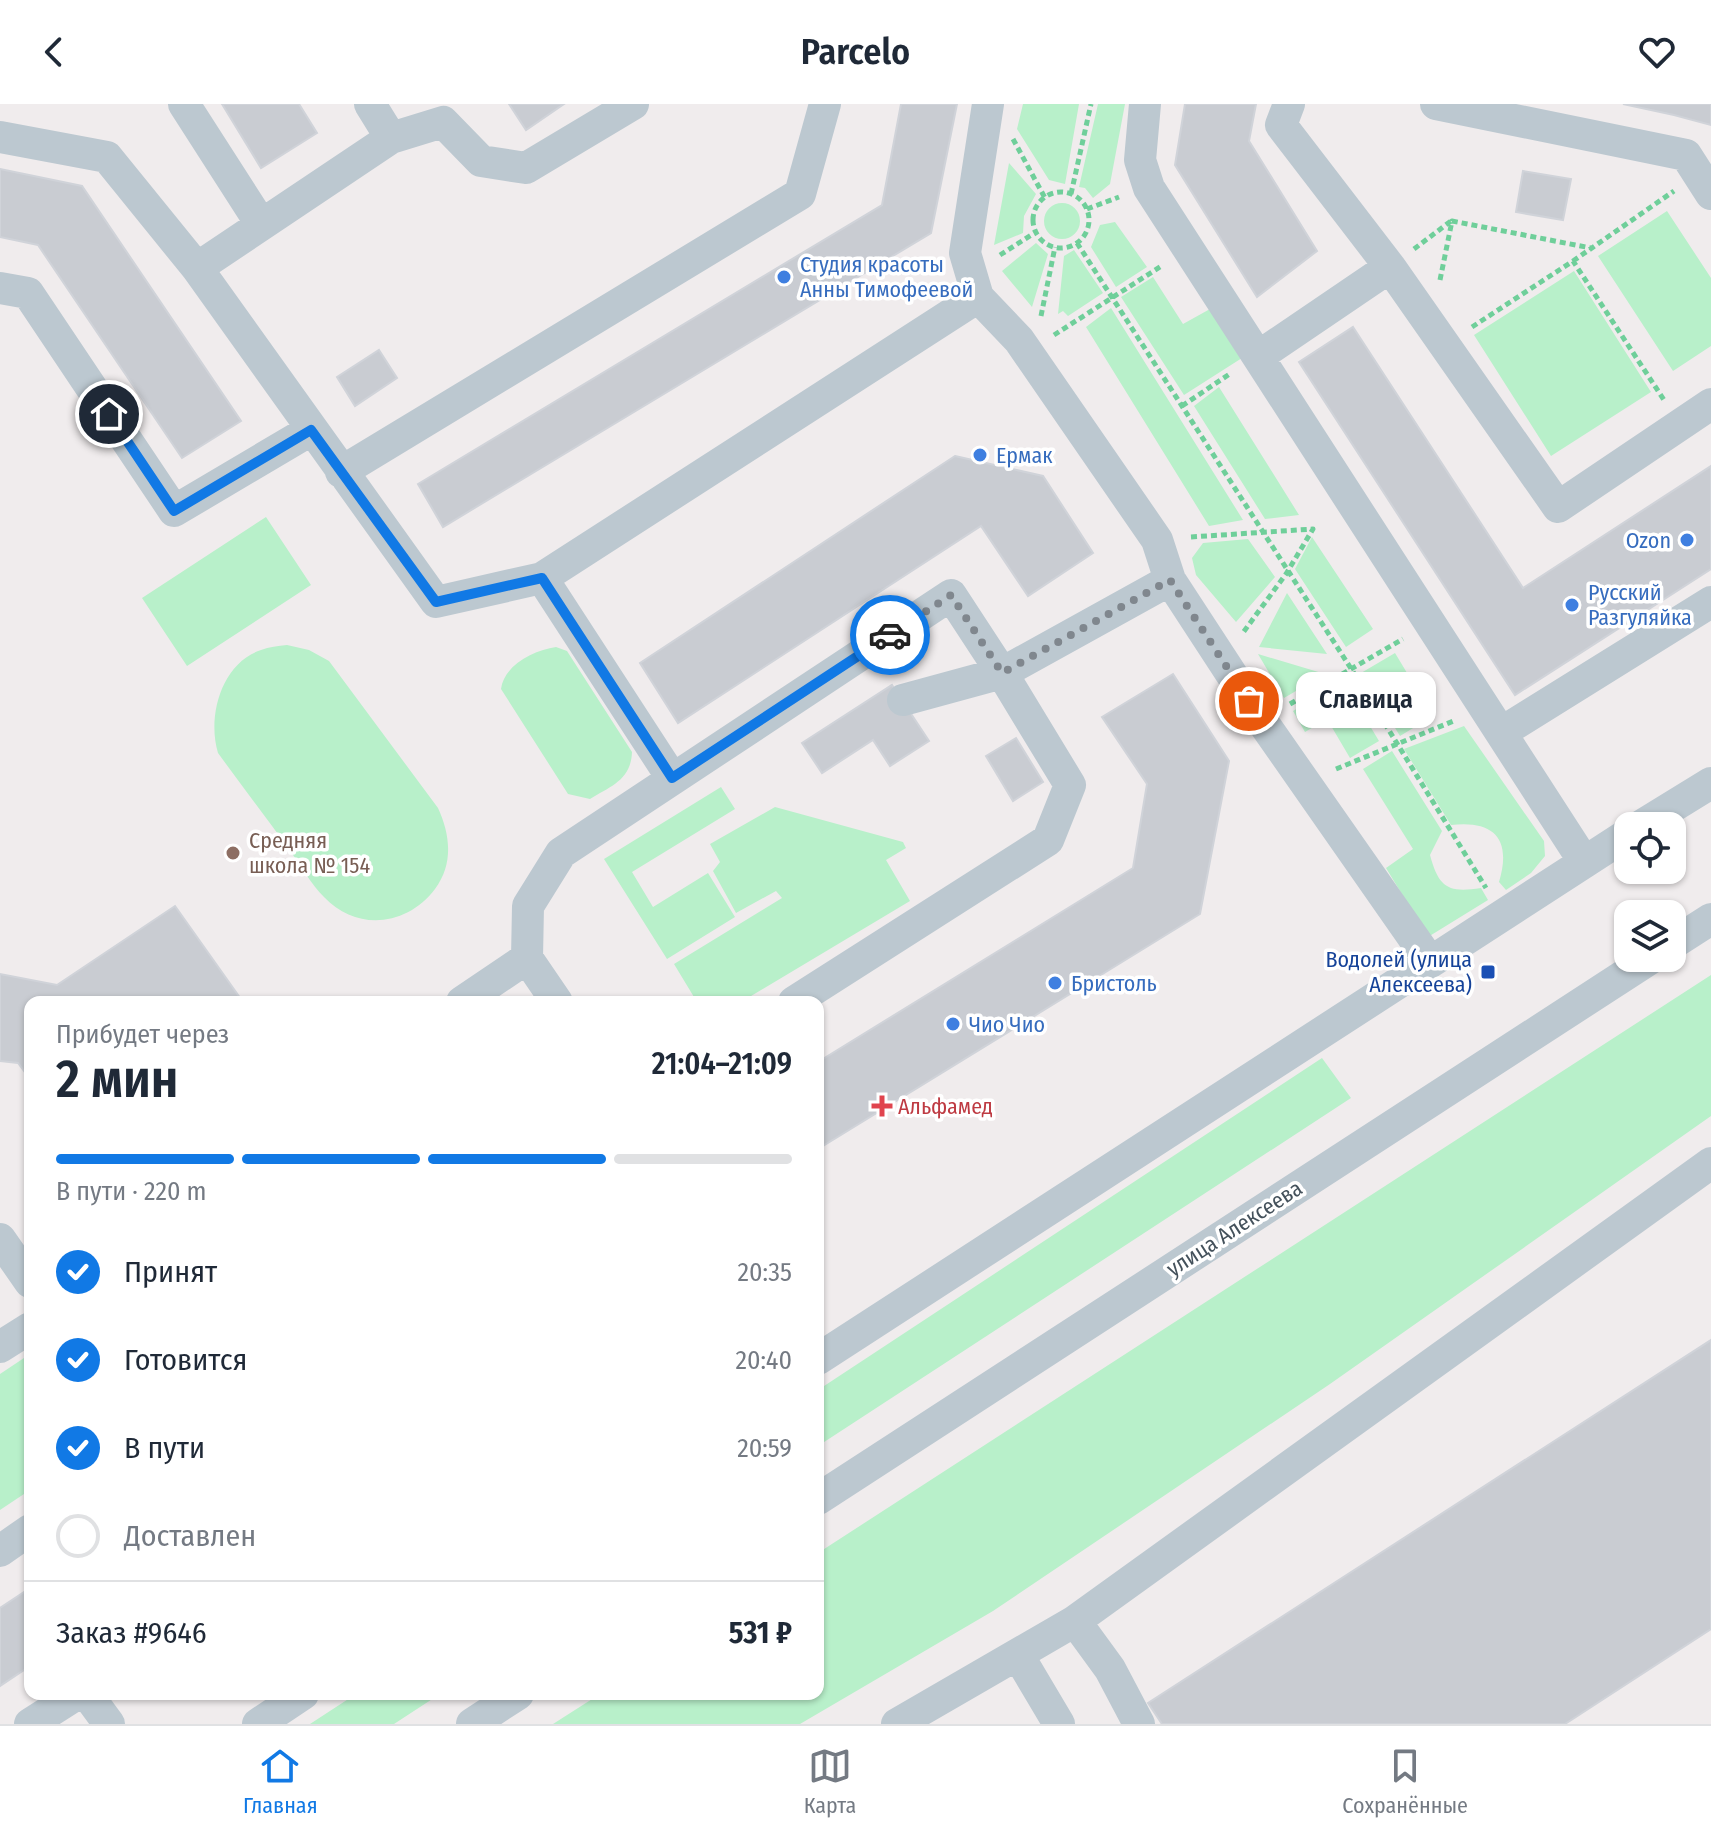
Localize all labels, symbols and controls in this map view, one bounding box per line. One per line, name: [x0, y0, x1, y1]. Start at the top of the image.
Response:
icon: back: [32, 30, 76, 74]
text: Parcelo: [801, 30, 910, 74]
icon: heart: [1635, 30, 1679, 74]
place label: Студия красоты Анны Тимофеевой: [800, 251, 973, 303]
marker: Студия красоты Анны Тимофеевой: [775, 268, 793, 286]
pin: [75, 380, 143, 448]
icon: home: [87, 392, 131, 436]
place label: Ермак: [996, 442, 1053, 469]
marker: Ермак: [971, 446, 989, 464]
place label: Ozon: [1626, 527, 1671, 554]
marker: Ozon: [1678, 531, 1696, 549]
place label: Русский Разгуляйка: [1588, 579, 1692, 631]
courier: [850, 595, 930, 675]
marker: Русский Разгуляйка: [1563, 596, 1581, 614]
icon: car: [868, 613, 912, 657]
pin: [1215, 667, 1283, 735]
callout: Славица: [1297, 673, 1437, 729]
icon: bag: [1227, 679, 1271, 723]
text: Славица: [1319, 684, 1413, 715]
map controls: [1614, 812, 1686, 972]
button: locate: [1614, 812, 1686, 884]
place label: Средняя школа № 154: [249, 827, 370, 879]
marker: Средняя школа № 154: [224, 844, 242, 862]
button: layers: [1614, 900, 1686, 972]
place label: Водолей (улица Алексеева): [1325, 946, 1472, 998]
marker: Водолей (улица Алексеева): [1479, 963, 1497, 981]
place label: Бристоль: [1071, 970, 1157, 997]
marker: Бристоль: [1046, 974, 1064, 992]
place label: Чио Чио: [969, 1011, 1045, 1038]
marker: Чио Чио: [944, 1015, 962, 1033]
text: Прибудет через: [56, 1019, 229, 1050]
text: 21:04–21:09: [652, 1046, 792, 1082]
text: 2 мин: [56, 1048, 179, 1111]
place label: Альфамед: [898, 1093, 993, 1120]
marker: Альфамед: [873, 1097, 891, 1115]
street label: улица Алексеева: [1161, 1174, 1307, 1282]
text: В пути · 220 m: [56, 1176, 207, 1207]
icon: check: [56, 1250, 100, 1294]
text: Принят: [124, 1254, 217, 1290]
text: 20:35: [738, 1257, 792, 1288]
icon: check: [56, 1338, 100, 1382]
text: Готовится: [124, 1342, 247, 1378]
text: 20:40: [735, 1345, 792, 1376]
icon: check: [56, 1426, 100, 1470]
text: В пути: [124, 1430, 205, 1466]
text: 20:59: [737, 1433, 792, 1464]
text: Доставлен: [124, 1518, 256, 1554]
text: Заказ #9646: [56, 1615, 207, 1651]
text: 531 ₽: [729, 1615, 792, 1651]
tab: Главная: [243, 1744, 318, 1819]
tab: Карта: [804, 1744, 856, 1819]
tab: Сохранённые: [1342, 1744, 1468, 1819]

